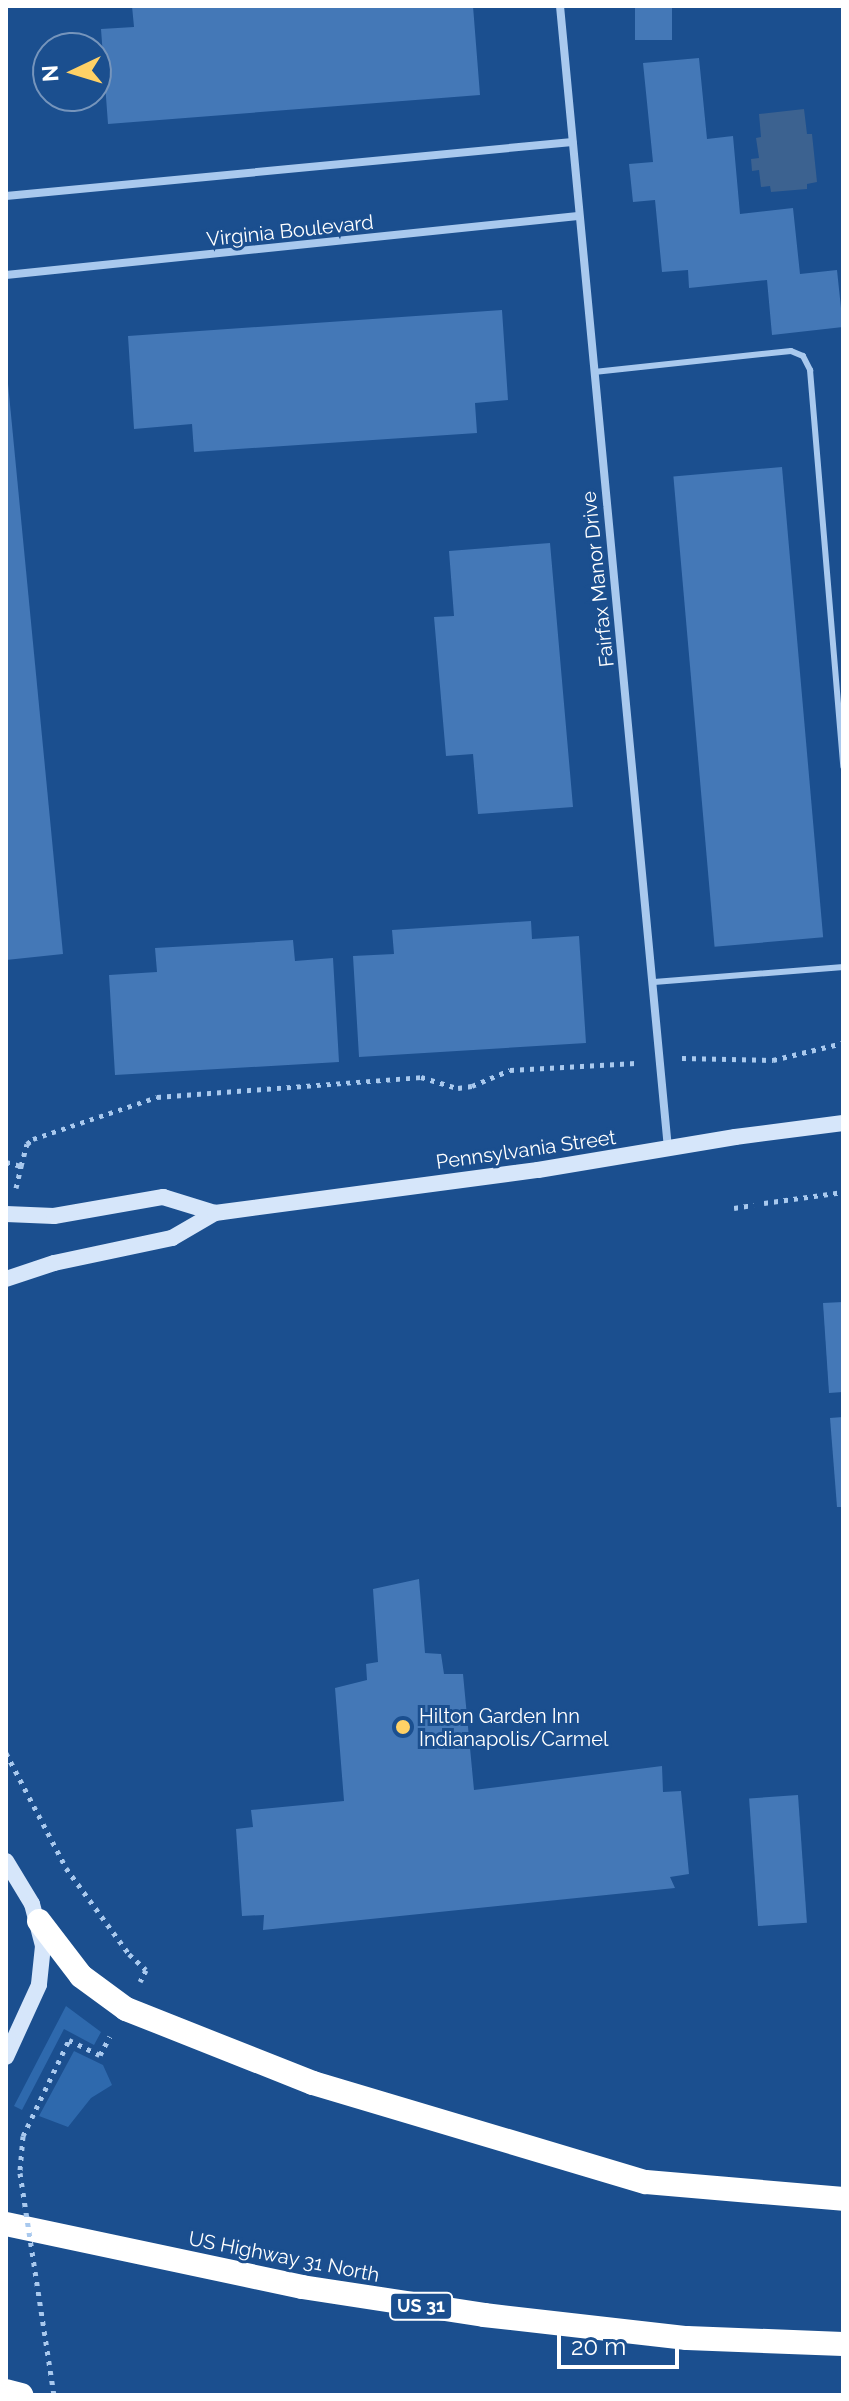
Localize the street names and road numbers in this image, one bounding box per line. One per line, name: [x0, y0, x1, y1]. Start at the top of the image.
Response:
street label: Virginia Boulevard: [205, 210, 375, 252]
street label: Fairfax Manor Drive: [577, 490, 619, 668]
street label: Pennsylvania Street: [434, 1125, 618, 1175]
street label: US Highway 31 North: [186, 2227, 382, 2287]
road number: US 31: [389, 2292, 453, 2320]

